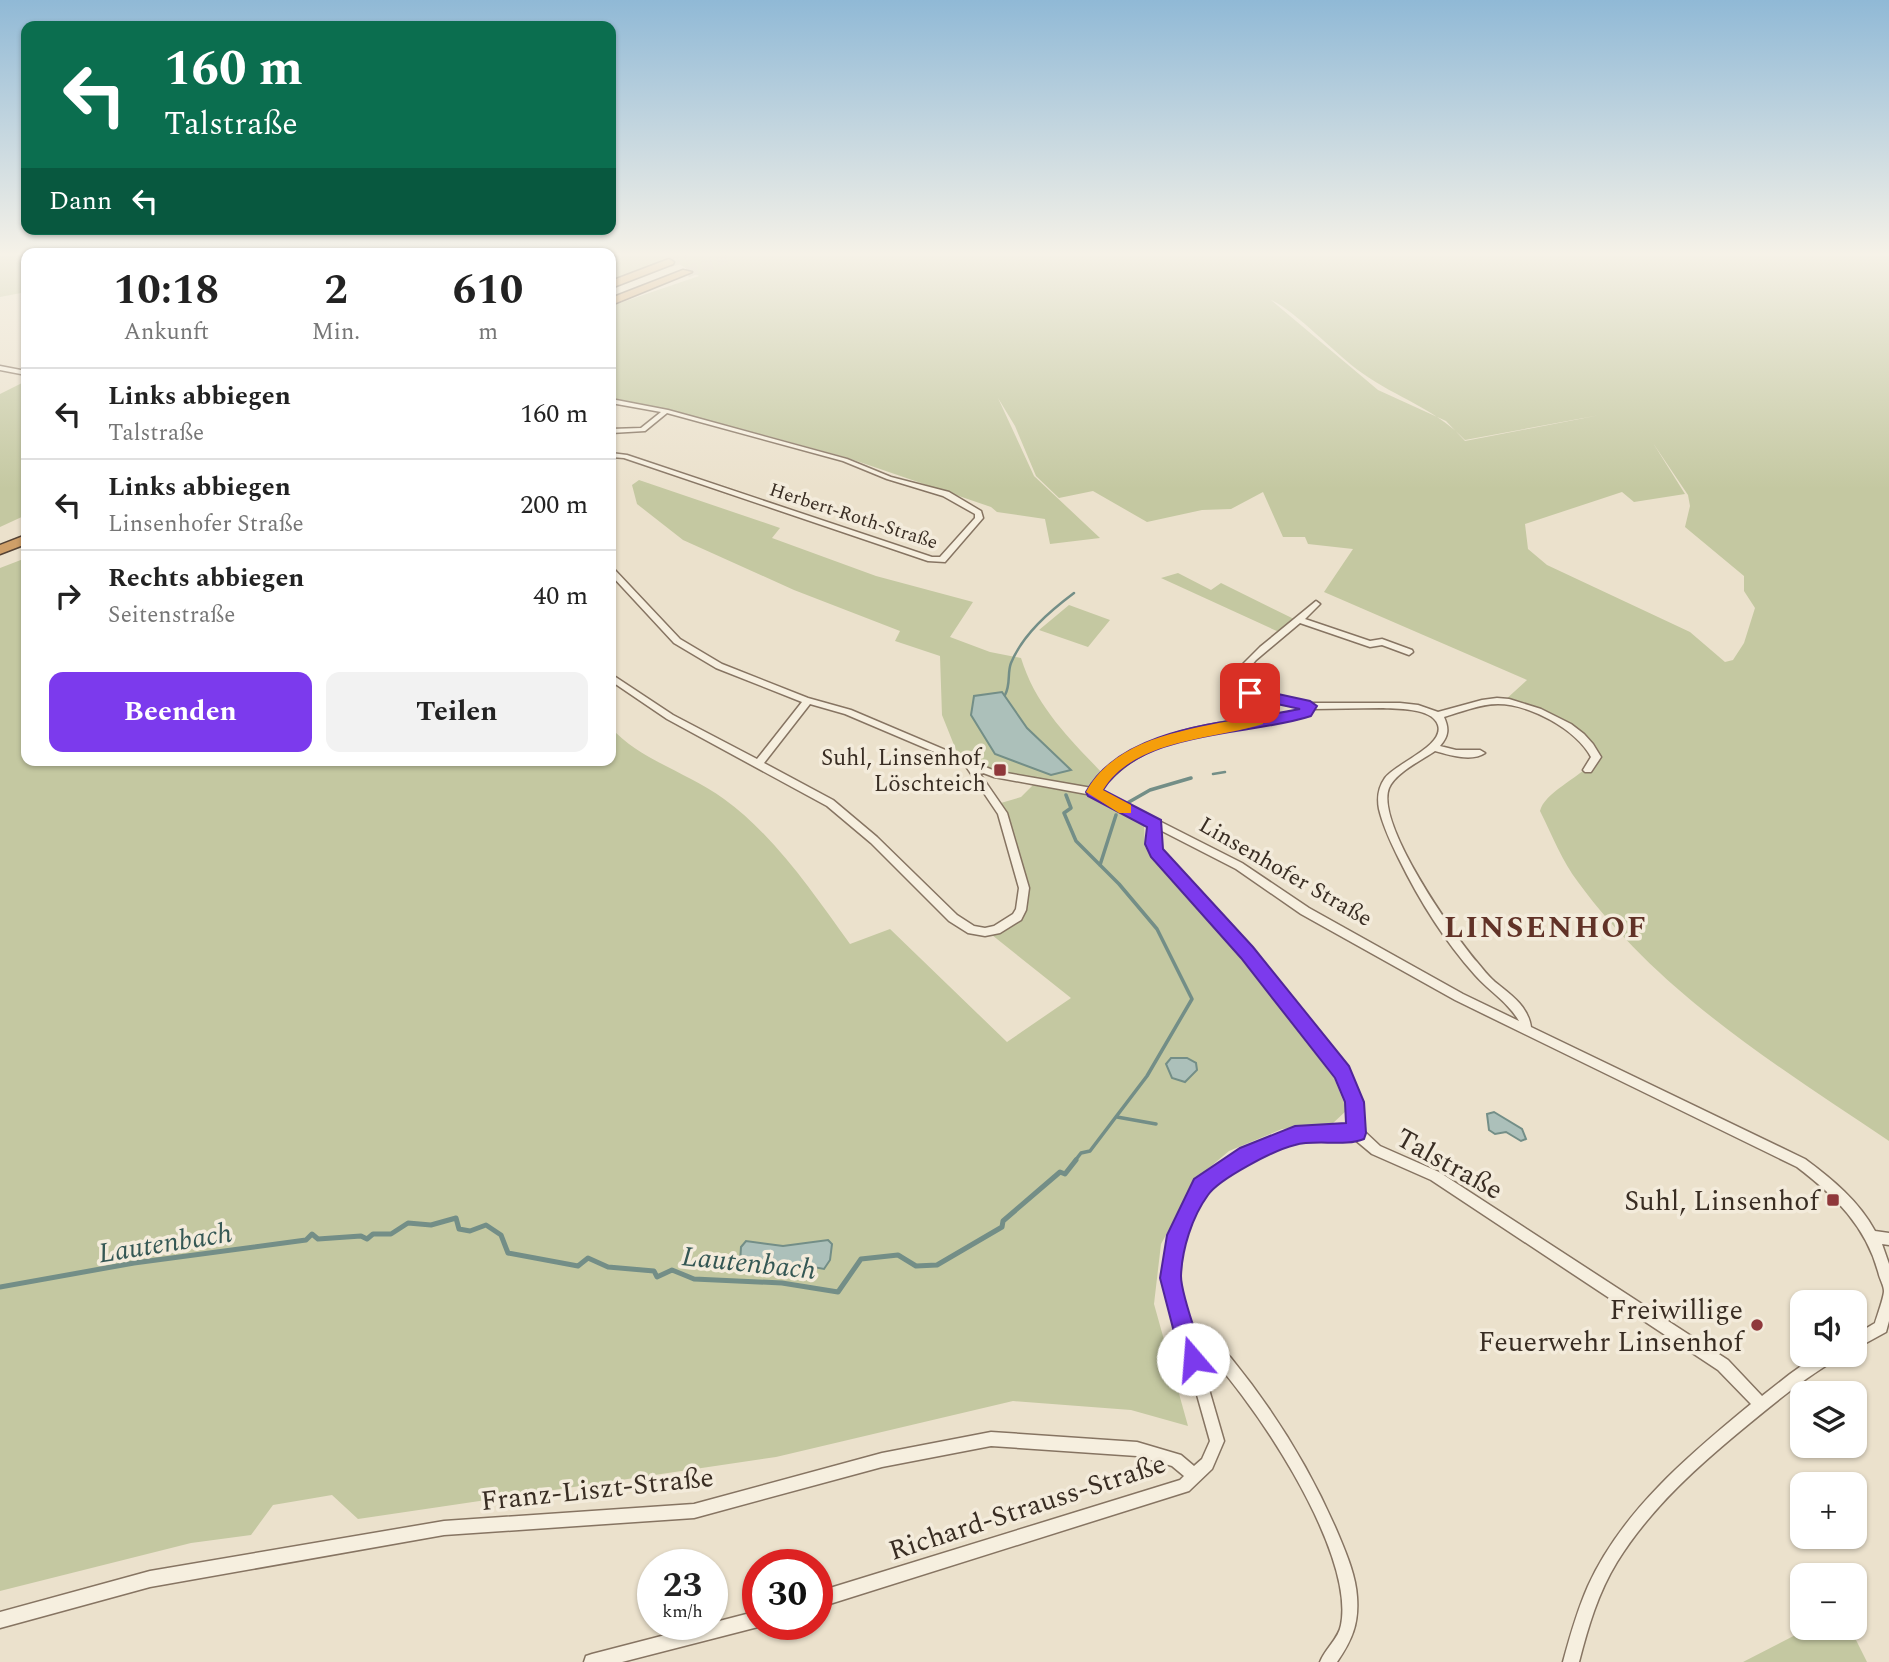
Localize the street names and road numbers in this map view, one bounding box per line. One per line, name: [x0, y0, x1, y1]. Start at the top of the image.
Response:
street label: Herbert-Roth-Straße: [766, 475, 942, 557]
street label: Linsenhofer Straße: [1192, 808, 1379, 936]
street label: Talstraße: [1388, 1117, 1511, 1211]
street label: Richard-Strauss-Straße: [883, 1442, 1172, 1573]
street label: Franz-Liszt-Straße: [479, 1456, 716, 1523]

